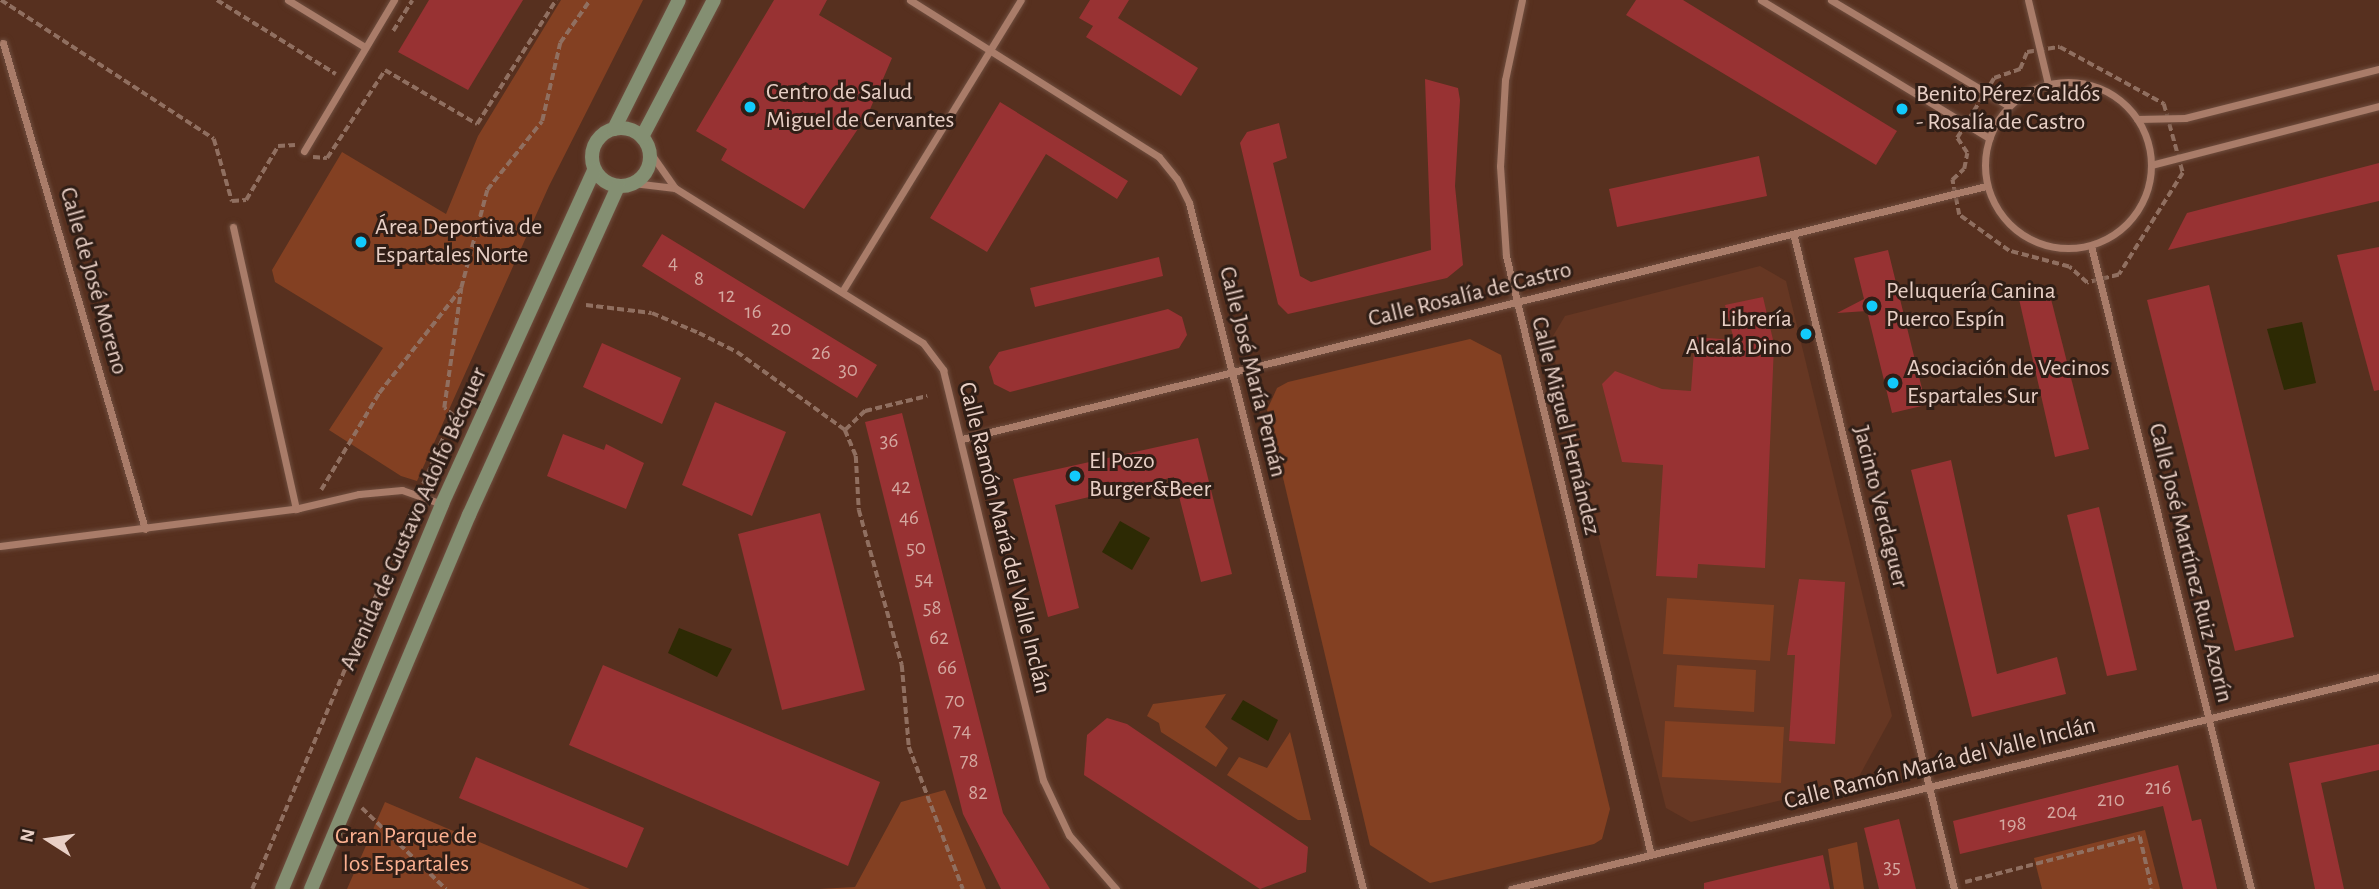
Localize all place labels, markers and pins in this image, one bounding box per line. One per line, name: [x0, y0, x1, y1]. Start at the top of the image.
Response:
place label: Centro de Salud Miguel de Cervantes: [766, 79, 954, 135]
place label: Benito Pérez Galdós - Rosalía de Castro: [1916, 81, 2100, 137]
marker: Centro de Salud Miguel de Cervantes: [740, 97, 760, 117]
marker: Benito Pérez Galdós - Rosalía de Castro: [1894, 101, 1910, 117]
place label: Área Deportiva de Espartales Norte: [375, 214, 542, 270]
marker: Área Deportiva de Espartales Norte: [353, 234, 369, 250]
place label: Peluquería Canina Puerco Espín: [1886, 278, 2056, 334]
marker: Peluquería Canina Puerco Espín: [1864, 298, 1880, 314]
place label: Librería Alcalá Dino: [1686, 306, 1792, 362]
marker: Librería Alcalá Dino: [1798, 326, 1814, 342]
place label: Asociación de Vecinos Espartales Sur: [1907, 355, 2110, 411]
marker: Asociación de Vecinos Espartales Sur: [1885, 375, 1901, 391]
place label: El Pozo Burger&Beer: [1089, 448, 1211, 504]
marker: El Pozo Burger&Beer: [1067, 468, 1083, 484]

